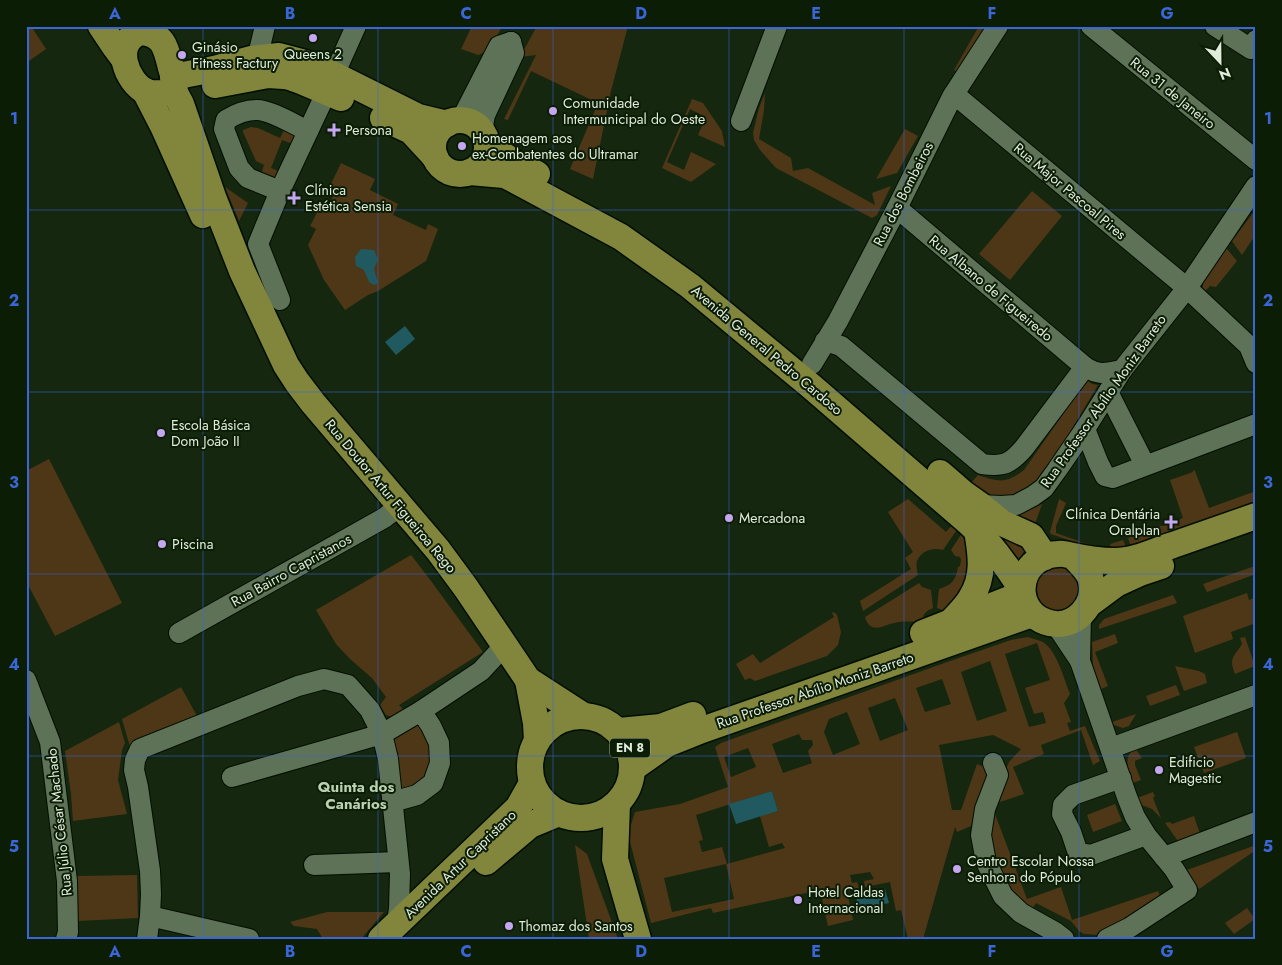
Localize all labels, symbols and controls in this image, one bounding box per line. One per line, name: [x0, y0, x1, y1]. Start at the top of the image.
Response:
text: A: [108, 2, 121, 25]
text: B: [285, 2, 295, 25]
text: C: [460, 2, 472, 25]
text: D: [635, 2, 647, 25]
text: E: [811, 2, 821, 25]
text: F: [988, 2, 996, 25]
text: G: [1160, 2, 1174, 25]
marker: Queens 2: [307, 32, 319, 44]
place label: Ginásio Fitness Factury: [192, 37, 279, 73]
north arrow: [1194, 38, 1244, 88]
place label: Queens 2: [284, 44, 342, 64]
marker: Ginásio Fitness Factury: [176, 49, 188, 61]
street label: Rua 31 de Janeiro: [1126, 52, 1220, 134]
text: N: [1216, 63, 1234, 85]
place label: Comunidade Intermunicipal do Oeste: [563, 93, 705, 129]
marker: Comunidade Intermunicipal do Oeste: [547, 105, 559, 117]
text: 1: [10, 107, 18, 130]
text: 1: [1264, 107, 1272, 130]
place label: Persona: [345, 120, 392, 140]
marker: Persona: [327, 123, 341, 137]
place label: Homenagem aos ex-Combatentes do Ultramar: [472, 128, 638, 164]
street label: Rua dos Bombeiros: [868, 138, 938, 250]
street label: Rua Major Pascoal Pires: [1009, 138, 1131, 244]
marker: Homenagem aos ex-Combatentes do Ultramar: [456, 140, 468, 152]
place label: Clínica Estética Sensia: [305, 180, 392, 216]
marker: Clínica Estética Sensia: [287, 191, 301, 205]
street label: Rua Albano de Figueiredo: [925, 230, 1057, 346]
street label: Avenida General Pedro Cardoso: [687, 281, 847, 420]
text: 2: [9, 289, 19, 312]
text: 2: [1263, 289, 1273, 312]
street label: Rua Professor Abílio Moniz Barreto: [1035, 310, 1171, 492]
place label: Escola Básica Dom João II: [171, 415, 250, 451]
street label: Rua Doutor Artur Figueiroa Rego: [321, 415, 462, 577]
marker: Escola Básica Dom João II: [155, 427, 167, 439]
text: 3: [9, 471, 19, 494]
text: 3: [1263, 471, 1273, 494]
place label: Clínica Dentária Oralplan: [1066, 504, 1160, 540]
place label: Mercadona: [739, 508, 805, 528]
marker: Mercadona: [723, 512, 735, 524]
marker: Clínica Dentária Oralplan: [1164, 515, 1178, 529]
street label: Rua Bairro Capristanos: [227, 528, 355, 611]
place label: Piscina: [172, 534, 213, 554]
marker: Piscina: [156, 538, 168, 550]
street label: Rua Professor Abílio Moniz Barreto: [714, 647, 917, 733]
text: 4: [8, 653, 20, 676]
text: 4: [1262, 653, 1274, 676]
road number: EN 8: [610, 738, 650, 758]
street label: Rua Júlio César Machado: [41, 747, 77, 897]
place label: Edificio Magestic: [1169, 752, 1222, 788]
marker: Edificio Magestic: [1153, 764, 1165, 776]
district label: Quinta dos Canários: [318, 776, 394, 815]
street label: Avenida Artur Capristano: [400, 805, 521, 923]
text: 5: [9, 835, 19, 858]
text: 5: [1263, 835, 1273, 858]
place label: Centro Escolar Nossa Senhora do Pópulo: [967, 851, 1094, 887]
marker: Centro Escolar Nossa Senhora do Pópulo: [951, 863, 963, 875]
place label: Hotel Caldas Internacional: [808, 882, 884, 918]
marker: Hotel Caldas Internacional: [792, 894, 804, 906]
place label: Thomaz dos Santos: [519, 916, 633, 936]
marker: Thomaz dos Santos: [503, 920, 515, 932]
text: A: [108, 940, 121, 963]
text: B: [285, 940, 295, 963]
text: C: [460, 940, 472, 963]
text: D: [635, 940, 647, 963]
text: E: [811, 940, 821, 963]
text: F: [988, 940, 996, 963]
text: G: [1160, 940, 1174, 963]

